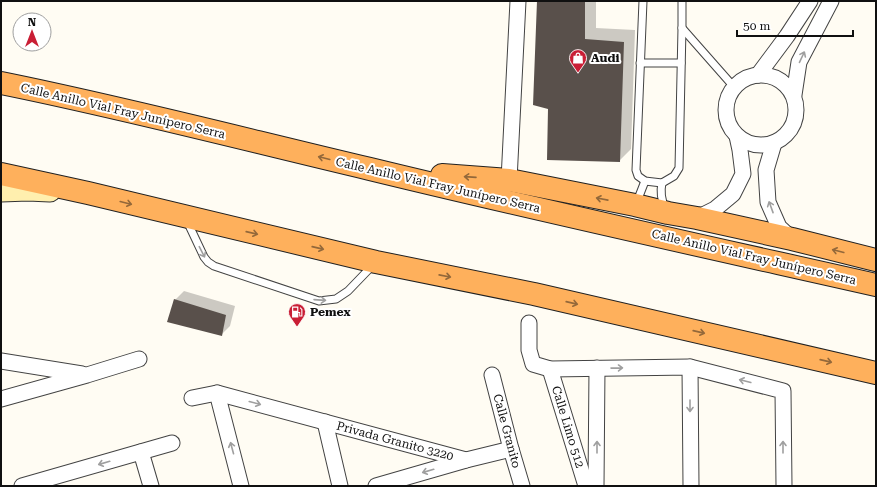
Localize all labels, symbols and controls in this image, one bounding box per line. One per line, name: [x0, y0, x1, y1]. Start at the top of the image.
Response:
north arrow: [12, 12, 52, 52]
scale bar: [737, 12, 853, 38]
text: N: [28, 16, 37, 29]
text: 50 m: [743, 19, 770, 33]
shop icon: Audi: [568, 48, 588, 73]
place label: Audi: [591, 51, 619, 65]
one-way arrow: [799, 51, 806, 63]
street label: Calle Anillo Vial Fray Junípero Serra: [19, 81, 227, 141]
one-way arrow: [317, 154, 330, 161]
street label: Calle Anillo Vial Fray Junípero Serra: [334, 155, 542, 215]
one-way arrow: [464, 174, 477, 181]
one-way arrow: [596, 194, 609, 202]
one-way arrow: [119, 199, 132, 207]
one-way arrow: [766, 201, 774, 213]
street label: Calle Anillo Vial Fray Junípero Serra: [650, 227, 858, 287]
one-way arrow: [245, 229, 258, 237]
one-way arrow: [311, 245, 324, 253]
one-way arrow: [199, 246, 206, 258]
one-way arrow: [832, 246, 845, 254]
one-way arrow: [438, 272, 451, 280]
one-way arrow: [313, 296, 326, 303]
one-way arrow: [566, 299, 579, 307]
fuel station icon: Pemex: [287, 302, 307, 327]
place label: Pemex: [310, 305, 351, 319]
one-way arrow: [692, 328, 705, 336]
one-way arrow: [819, 358, 832, 366]
one-way arrow: [610, 364, 623, 372]
one-way arrow: [739, 377, 752, 385]
street label: Calle Limo 512: [549, 384, 587, 470]
street label: Calle Granito: [490, 392, 524, 470]
one-way arrow: [686, 399, 694, 412]
one-way arrow: [248, 400, 261, 408]
street label: Privada Granito 3220: [335, 419, 455, 463]
one-way arrow: [593, 441, 601, 454]
one-way arrow: [779, 441, 787, 454]
one-way arrow: [227, 442, 235, 455]
one-way arrow: [98, 459, 111, 467]
one-way arrow: [422, 468, 435, 475]

